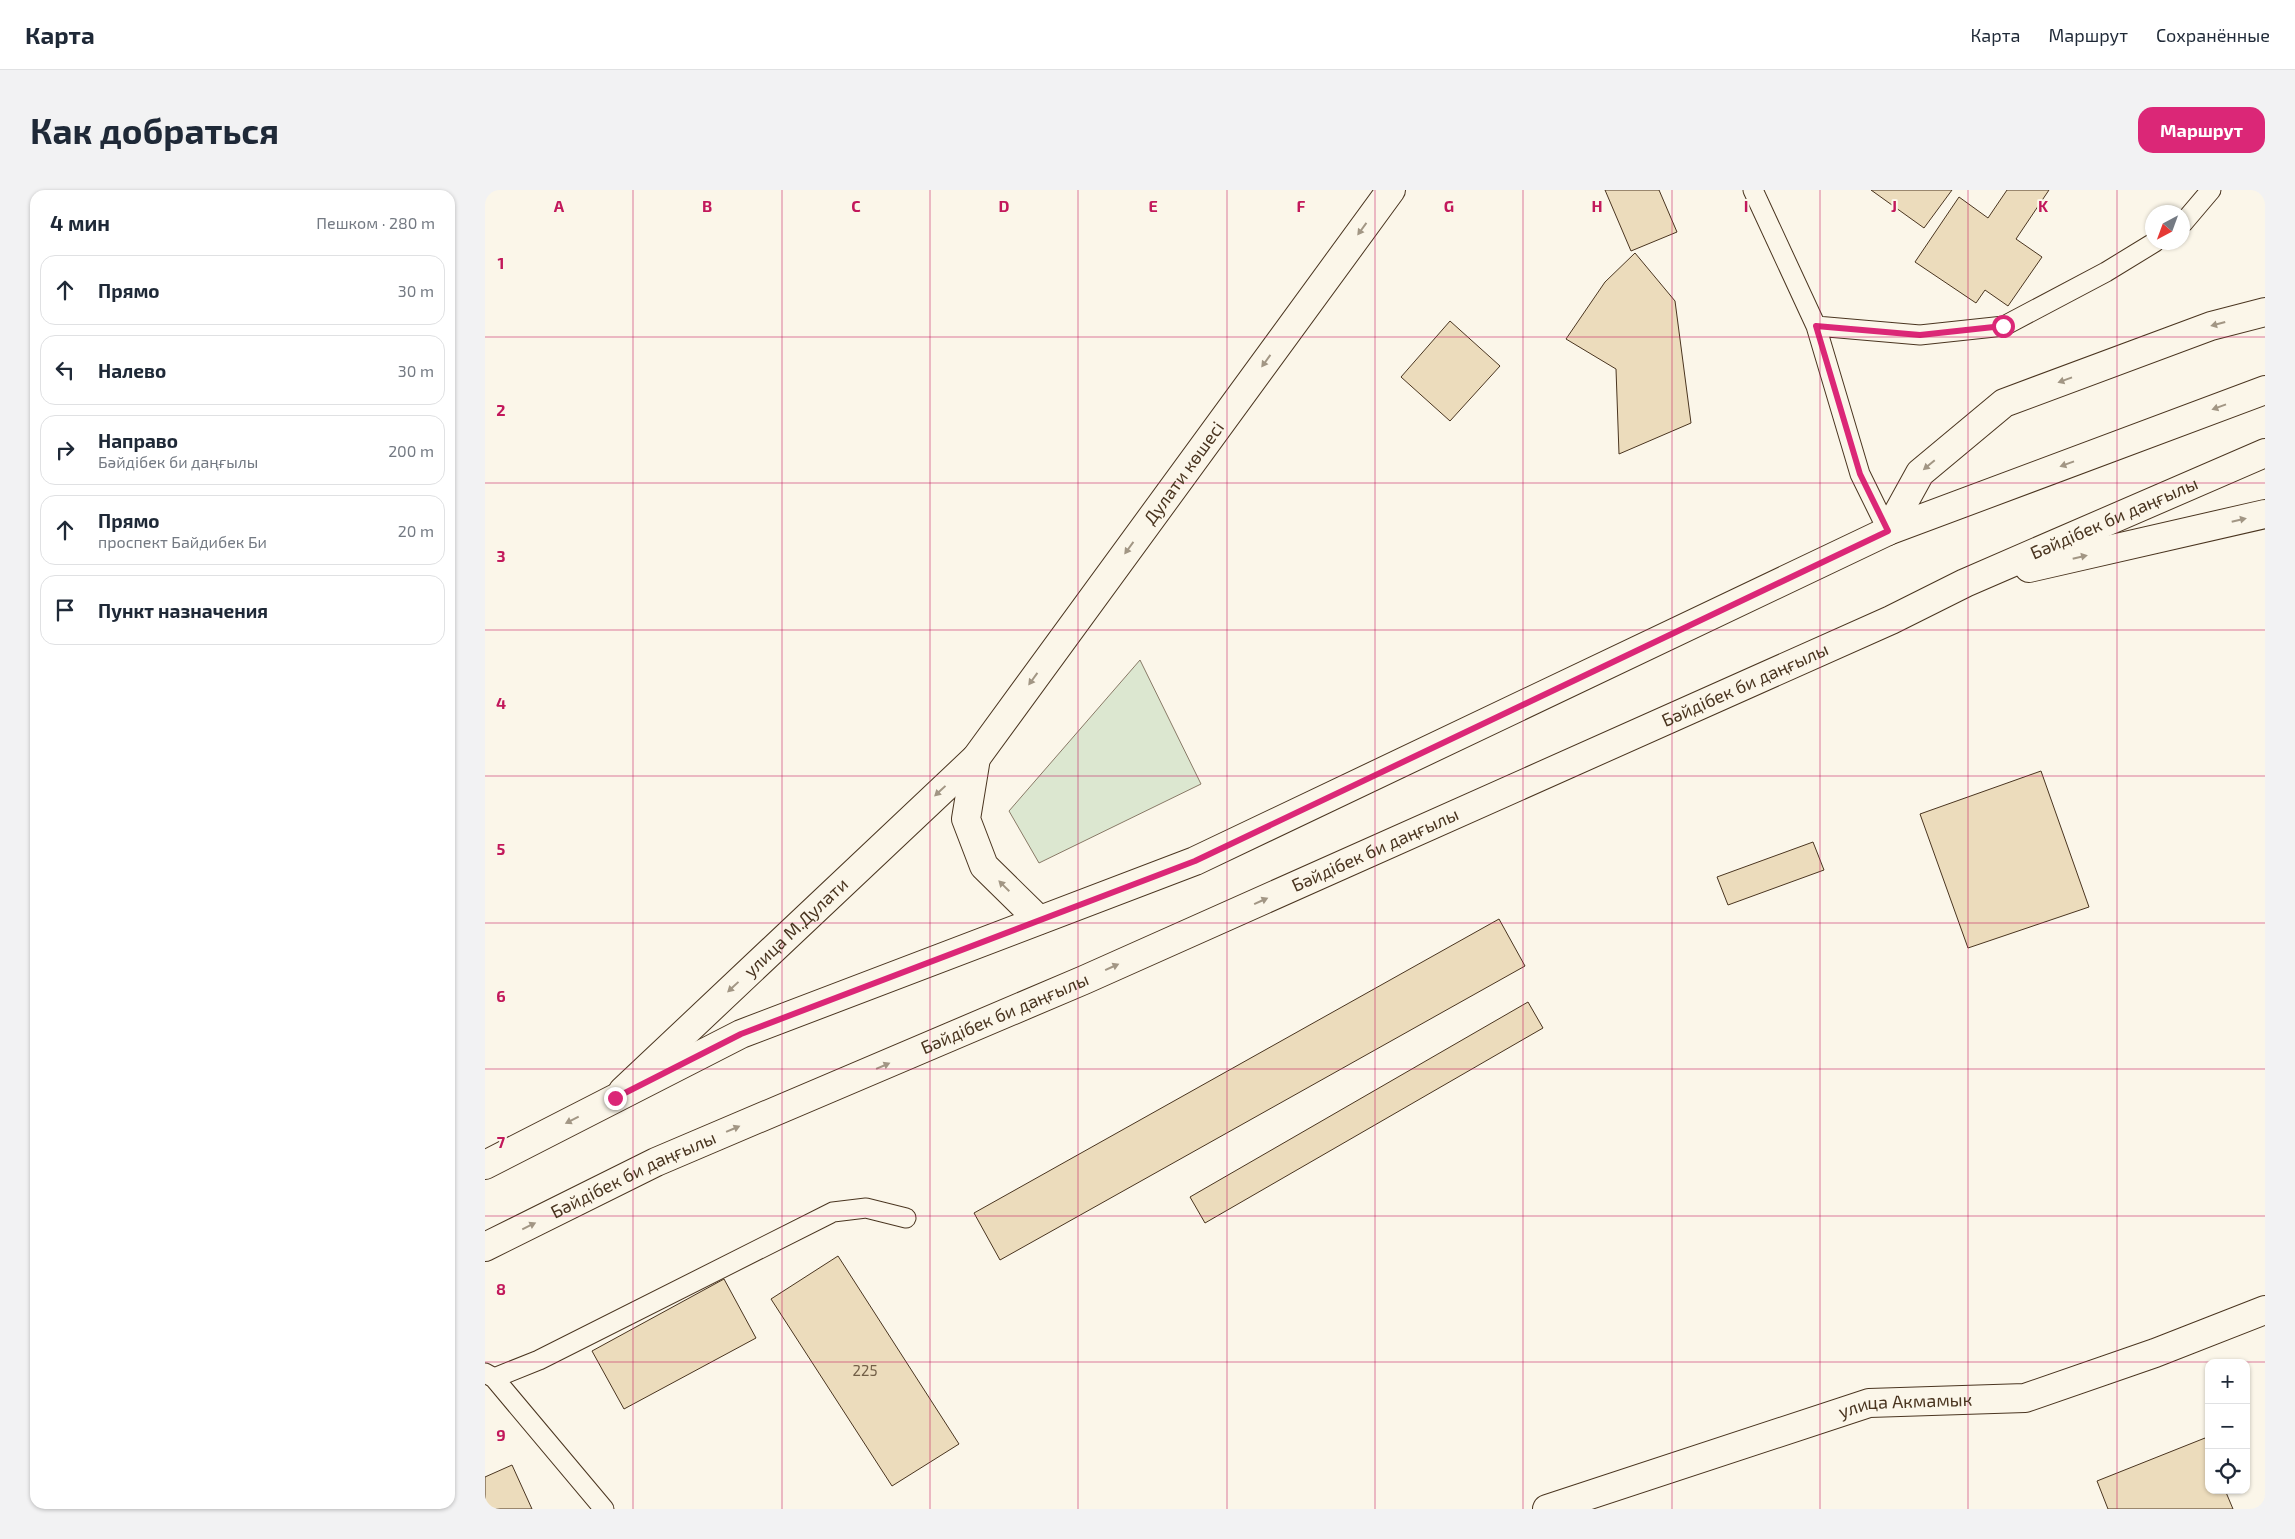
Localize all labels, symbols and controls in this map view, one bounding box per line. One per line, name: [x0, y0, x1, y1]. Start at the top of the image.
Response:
text: Карта: [25, 20, 95, 49]
text: Карта: [1970, 24, 2020, 46]
text: Маршрут: [2048, 24, 2128, 46]
text: Сохранённые: [2156, 24, 2270, 46]
button: Маршрут: [2138, 107, 2265, 153]
text: Как добраться: [30, 109, 279, 151]
text: A: [554, 196, 565, 215]
text: B: [702, 196, 712, 215]
text: C: [851, 196, 861, 215]
text: D: [999, 196, 1010, 215]
text: E: [1148, 196, 1158, 215]
text: F: [1297, 196, 1306, 215]
text: G: [1444, 196, 1454, 215]
text: H: [1591, 196, 1603, 215]
text: I: [1744, 196, 1748, 215]
text: J: [1891, 196, 1897, 215]
text: K: [2038, 196, 2049, 215]
north arrow: [2145, 205, 2190, 250]
text: 4 мин: [50, 210, 110, 235]
text: Пешком · 280 m: [316, 213, 435, 232]
one-way arrow: [1357, 222, 1367, 236]
text: 1: [498, 253, 504, 272]
icon: ahead: [51, 276, 79, 304]
text: Прямо: [98, 279, 160, 302]
text: 30 m: [398, 281, 434, 300]
route start: [1992, 315, 2015, 338]
one-way arrow: [2210, 321, 2225, 329]
one-way arrow: [1261, 354, 1271, 367]
icon: left: [51, 356, 79, 384]
text: Налево: [98, 359, 166, 382]
text: 30 m: [398, 361, 434, 380]
one-way arrow: [2057, 376, 2072, 384]
text: 2: [496, 400, 506, 419]
one-way arrow: [2212, 404, 2227, 411]
street label: Дулати көшесі: [1138, 417, 1228, 528]
text: Направо: [98, 429, 178, 452]
icon: right: [51, 436, 79, 464]
text: 200 m: [388, 441, 434, 460]
text: Бәйдібек би даңғылы: [98, 452, 258, 471]
one-way arrow: [1923, 460, 1936, 471]
one-way arrow: [2059, 460, 2074, 468]
street label: Бәйдібек би даңғылы: [2027, 471, 2201, 563]
text: Прямо: [98, 509, 160, 532]
icon: ahead: [51, 516, 79, 544]
one-way arrow: [2231, 516, 2246, 524]
text: 20 m: [398, 521, 434, 540]
text: проспект Байдибек Би: [98, 532, 267, 551]
one-way arrow: [1124, 541, 1134, 555]
text: 3: [496, 546, 506, 565]
one-way arrow: [2073, 553, 2088, 561]
icon: arrive: [51, 596, 79, 624]
text: Пункт назначения: [98, 599, 268, 622]
street label: Бәйдібек би даңғылы: [1658, 637, 1832, 731]
one-way arrow: [1028, 672, 1038, 686]
text: 4: [496, 693, 506, 712]
one-way arrow: [935, 785, 947, 797]
street label: Бәйдібек би даңғылы: [1288, 802, 1462, 896]
text: 5: [497, 839, 506, 858]
street label: улица М.Дулати: [739, 873, 852, 981]
one-way arrow: [998, 880, 1010, 892]
one-way arrow: [1254, 896, 1268, 904]
one-way arrow: [1105, 963, 1119, 971]
street label: Бәйдібек би даңғылы: [917, 967, 1092, 1058]
one-way arrow: [727, 981, 739, 993]
text: 6: [496, 986, 506, 1005]
one-way arrow: [876, 1061, 890, 1069]
route end: [604, 1087, 627, 1110]
one-way arrow: [565, 1116, 579, 1124]
one-way arrow: [726, 1125, 740, 1133]
street label: Бәйдібек би даңғылы: [547, 1126, 719, 1223]
text: 7: [497, 1132, 506, 1151]
one-way arrow: [521, 1221, 536, 1230]
text: 8: [496, 1279, 506, 1298]
map controls: [2205, 1359, 2250, 1494]
button: +: [2205, 1359, 2250, 1404]
house number: 225: [853, 1361, 877, 1379]
street label: улица Акмамык: [1835, 1388, 1973, 1422]
button: −: [2205, 1404, 2250, 1449]
text: 9: [496, 1425, 506, 1444]
button: locate: [2205, 1449, 2250, 1494]

